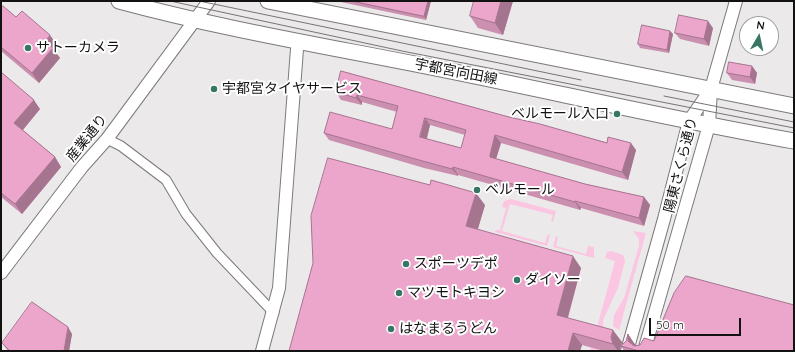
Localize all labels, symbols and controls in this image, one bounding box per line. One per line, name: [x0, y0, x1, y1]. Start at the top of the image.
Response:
north arrow: [739, 16, 779, 56]
text: N: [756, 18, 766, 33]
place label: サトーカメラ: [36, 40, 120, 56]
marker: サトーカメラ: [23, 43, 33, 53]
street label: 宇都宮向田線: [413, 56, 499, 88]
place label: 宇都宮タイヤサービス: [222, 81, 362, 97]
marker: 宇都宮タイヤサービス: [209, 84, 219, 94]
place label: ベルモール入口: [511, 106, 609, 122]
marker: ベルモール入口: [612, 109, 622, 119]
street label: 産業通り: [63, 111, 111, 165]
street label: 陽東さくら通り: [661, 115, 701, 215]
place label: ベルモール: [485, 182, 555, 198]
marker: ベルモール: [472, 185, 482, 195]
place label: スポーツデポ: [414, 256, 498, 272]
marker: スポーツデポ: [401, 259, 411, 269]
place label: ダイソー: [525, 272, 581, 288]
marker: ダイソー: [512, 275, 522, 285]
place label: マツモトキヨシ: [407, 285, 505, 301]
marker: マツモトキヨシ: [394, 288, 404, 298]
scale bar: [651, 310, 743, 336]
text: 50 m: [656, 317, 684, 332]
place label: はなまるうどん: [399, 321, 497, 337]
marker: はなまるうどん: [386, 324, 396, 334]

